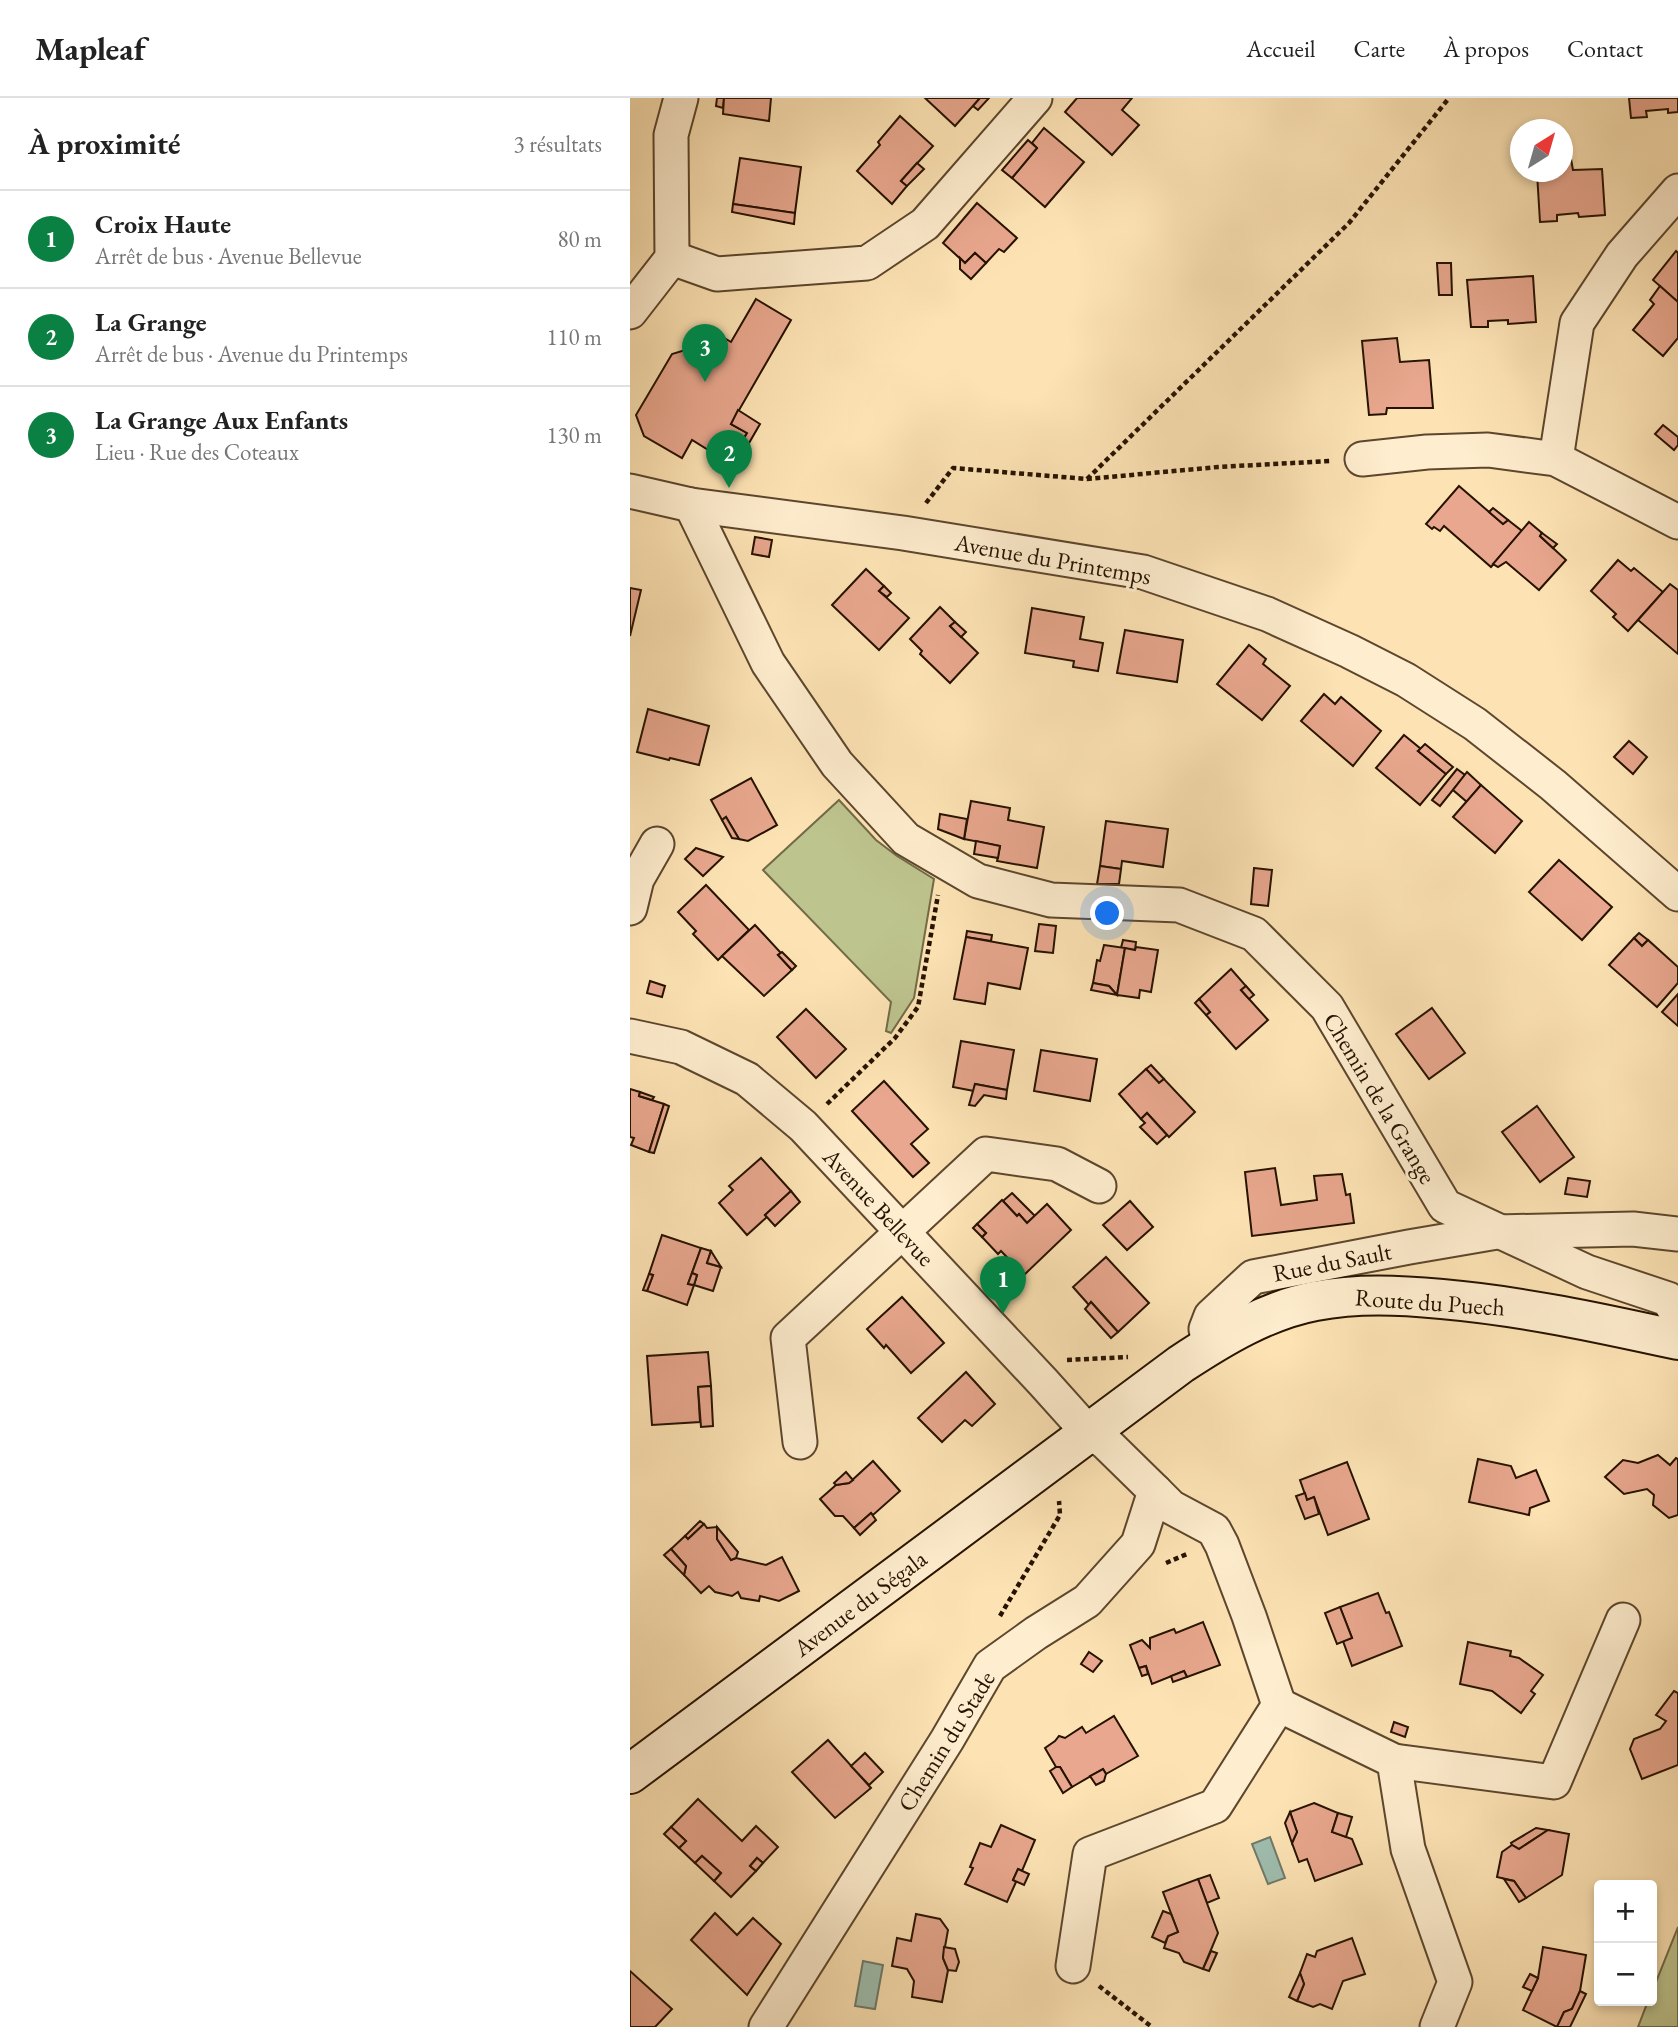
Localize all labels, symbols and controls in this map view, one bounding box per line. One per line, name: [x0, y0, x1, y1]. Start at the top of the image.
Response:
text: Mapleaf: [35, 27, 146, 70]
text: Accueil: [1246, 33, 1316, 64]
text: Carte: [1354, 33, 1405, 64]
text: À propos: [1443, 33, 1529, 64]
text: Contact: [1567, 33, 1643, 64]
north arrow: [1510, 119, 1573, 182]
text: À proximité: [28, 124, 180, 163]
text: 3 résultats: [514, 129, 602, 159]
text: Croix Haute: [95, 207, 231, 241]
text: 1: [45, 224, 57, 254]
text: 80 m: [557, 224, 602, 254]
text: Arrêt de bus · Avenue Bellevue: [95, 241, 362, 271]
text: La Grange: [95, 305, 207, 339]
text: 2: [45, 322, 57, 352]
text: 110 m: [546, 322, 602, 352]
pin: 3: [682, 324, 728, 382]
text: Arrêt de bus · Avenue du Printemps: [95, 339, 408, 369]
text: La Grange Aux Enfants: [95, 403, 348, 437]
text: 3: [45, 420, 57, 450]
text: 130 m: [546, 420, 602, 450]
pin: 2: [706, 430, 752, 488]
text: Lieu · Rue des Coteaux: [95, 437, 299, 467]
street label: Avenue du Printemps: [951, 526, 1154, 592]
your location: [1090, 896, 1124, 930]
street label: Chemin de la Grange: [1317, 1007, 1443, 1189]
street label: Avenue Bellevue: [816, 1141, 942, 1273]
street label: Rue du Sault: [1270, 1235, 1394, 1289]
pin: 1: [980, 1256, 1026, 1314]
street label: Route du Puech: [1354, 1281, 1506, 1323]
street label: Avenue du Ségala: [786, 1542, 933, 1664]
street label: Chemin du Stade: [890, 1665, 1002, 1817]
map controls: [1594, 1880, 1657, 2006]
button: +: [1594, 1880, 1657, 1943]
button: −: [1594, 1943, 1657, 2006]

